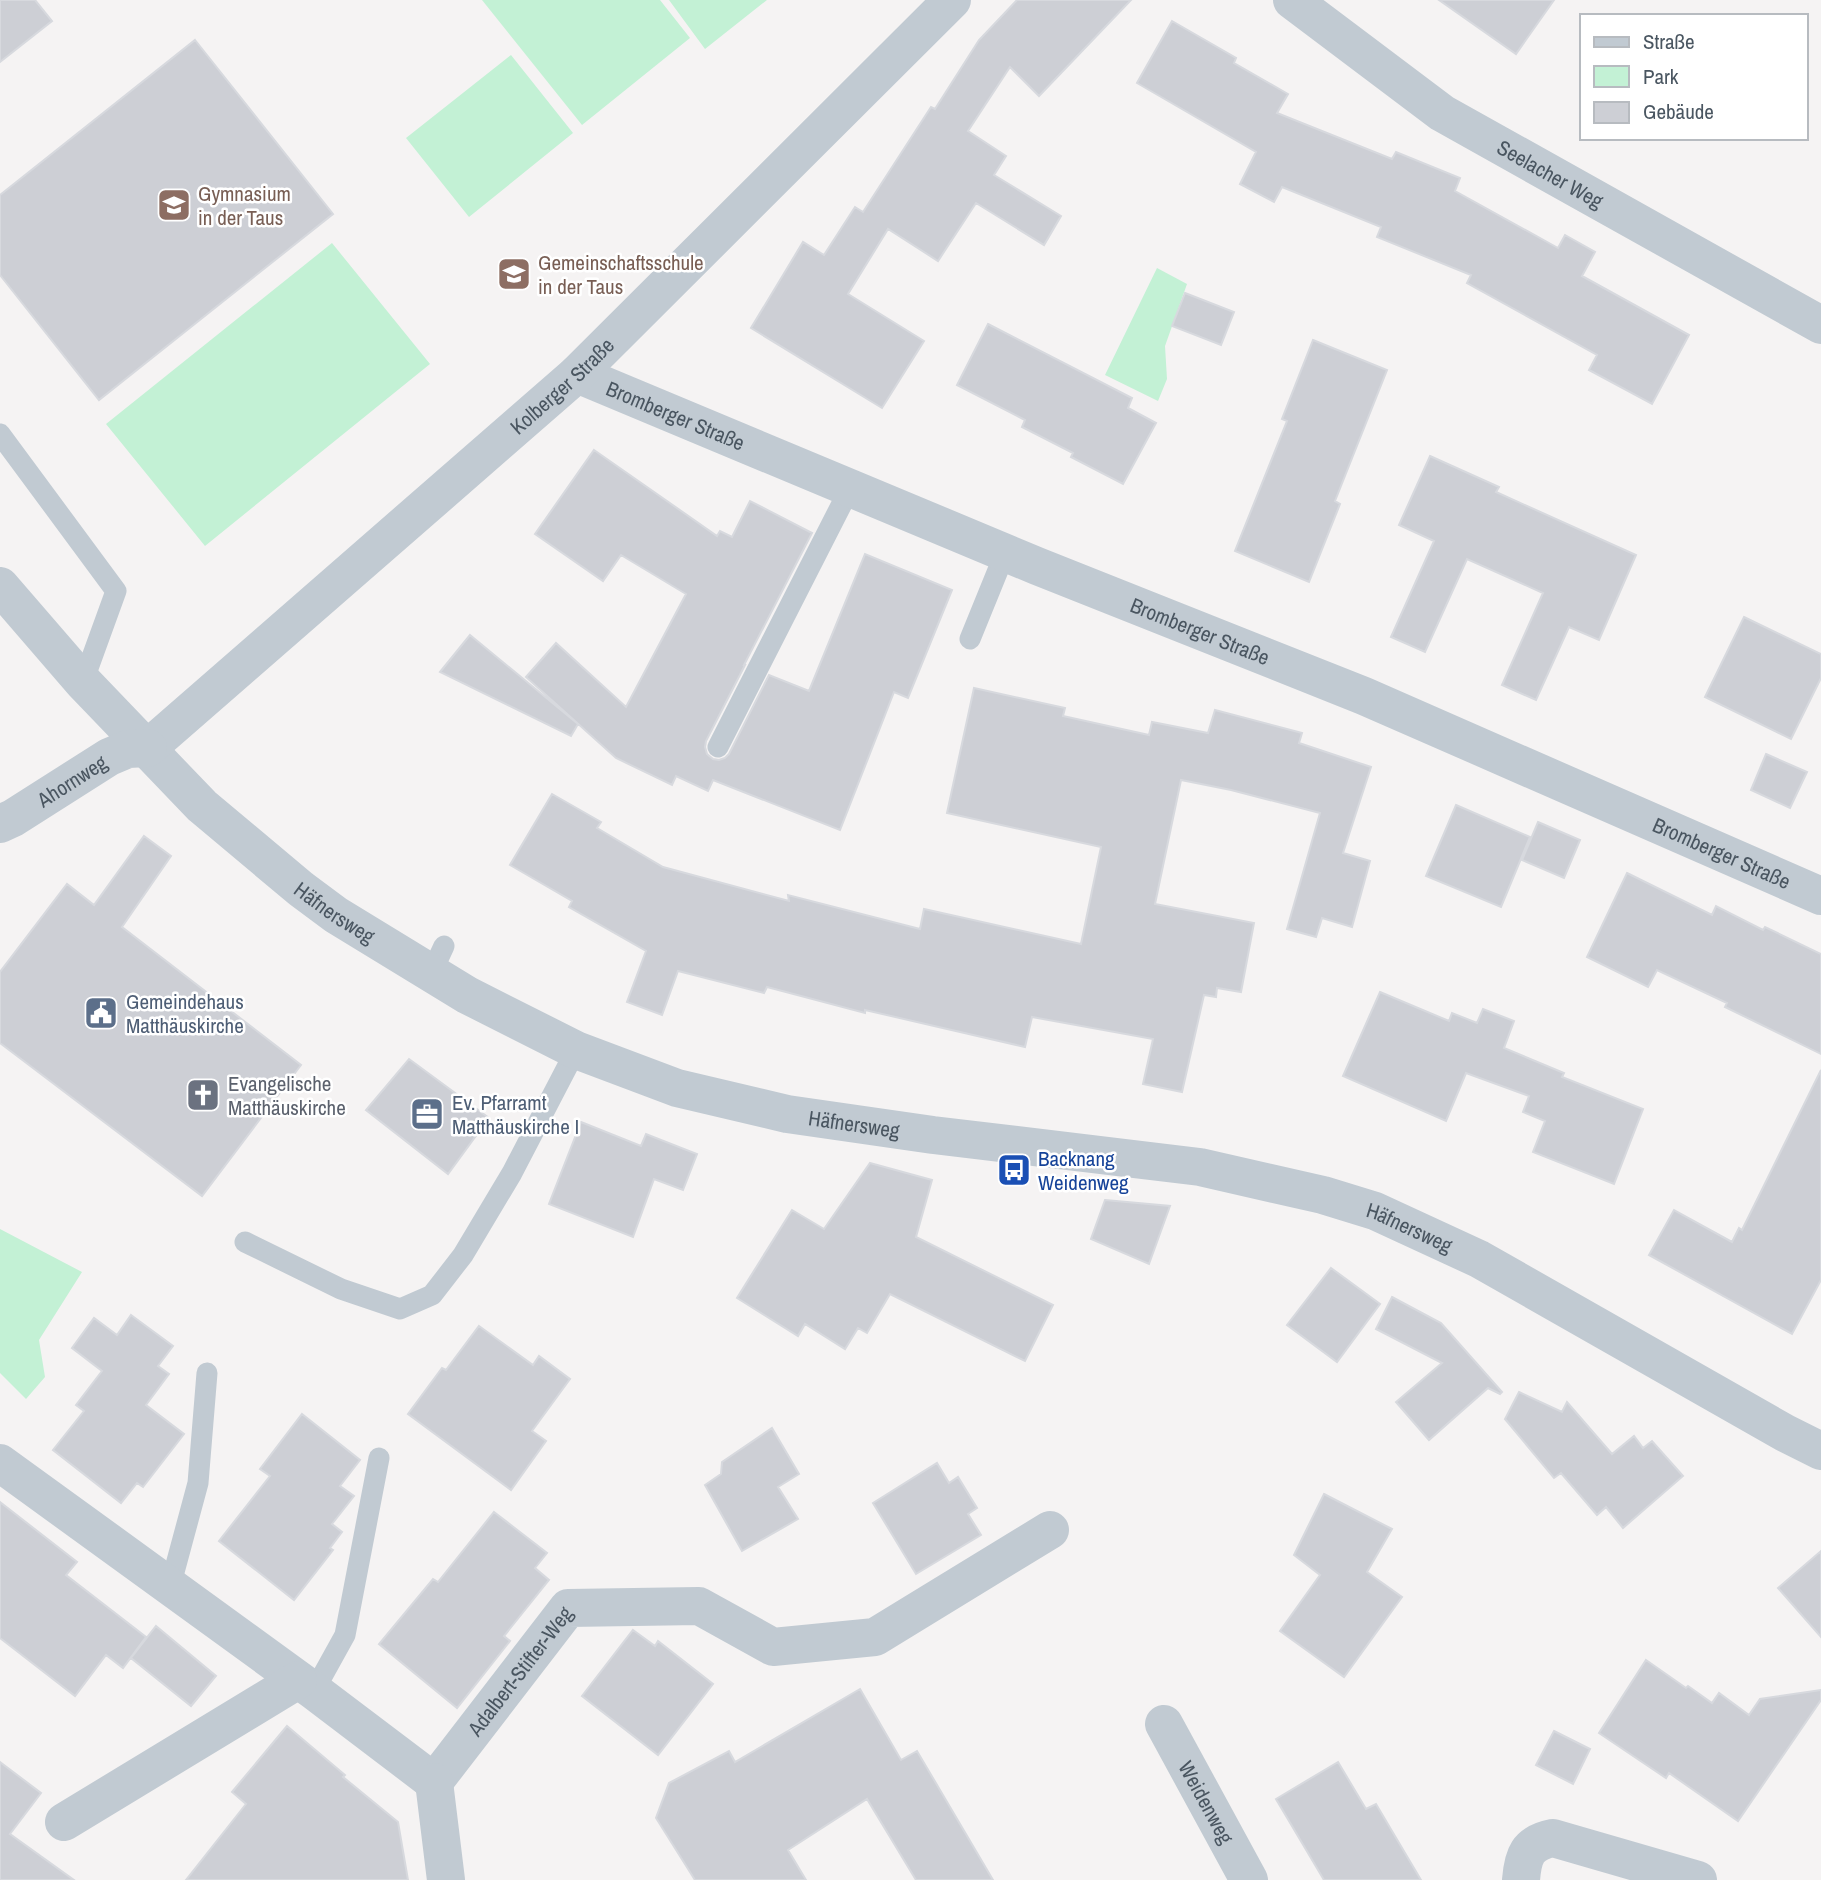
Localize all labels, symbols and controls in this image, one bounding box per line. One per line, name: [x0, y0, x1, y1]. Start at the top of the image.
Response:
legend: [1580, 14, 1807, 140]
text: Straße: [1643, 27, 1695, 56]
text: Park: [1643, 62, 1679, 91]
text: Gebäude: [1643, 97, 1714, 126]
street label: Seelacher Weg: [1492, 132, 1609, 215]
place label: Gymnasium in der Taus: [198, 179, 291, 232]
school or university icon: Gymnasium in der Taus: [155, 186, 193, 224]
place label: Gemeinschaftsschule in der Taus: [538, 248, 704, 301]
school or university icon: Gemeinschaftsschule in der Taus: [495, 255, 533, 293]
street label: Kolberger Straße: [504, 331, 620, 441]
street label: Bromberger Straße: [602, 373, 749, 457]
street label: Bromberger Straße: [1126, 590, 1274, 672]
street label: Ahornweg: [30, 747, 113, 814]
street label: Bromberger Straße: [1649, 810, 1795, 895]
street label: Häfnersweg: [288, 874, 381, 950]
place label: Gemeindehaus Matthäuskirche: [126, 987, 244, 1040]
public building icon: Gemeindehaus Matthäuskirche: [82, 994, 120, 1032]
place label: Evangelische Matthäuskirche: [228, 1069, 346, 1122]
church icon: Evangelische Matthäuskirche: [184, 1076, 222, 1114]
place label: Ev. Pfarramt Matthäuskirche I: [452, 1088, 579, 1141]
office icon: Ev. Pfarramt Matthäuskirche I: [408, 1095, 446, 1133]
street label: Häfnersweg: [807, 1103, 902, 1145]
place label: Backnang Weidenweg: [1038, 1144, 1129, 1197]
bus stop icon: Backnang Weidenweg: [995, 1151, 1033, 1189]
street label: Häfnersweg: [1363, 1195, 1458, 1260]
street label: Adalbert-Stifter-Weg: [460, 1600, 579, 1743]
street label: Weidenweg: [1172, 1755, 1241, 1849]

